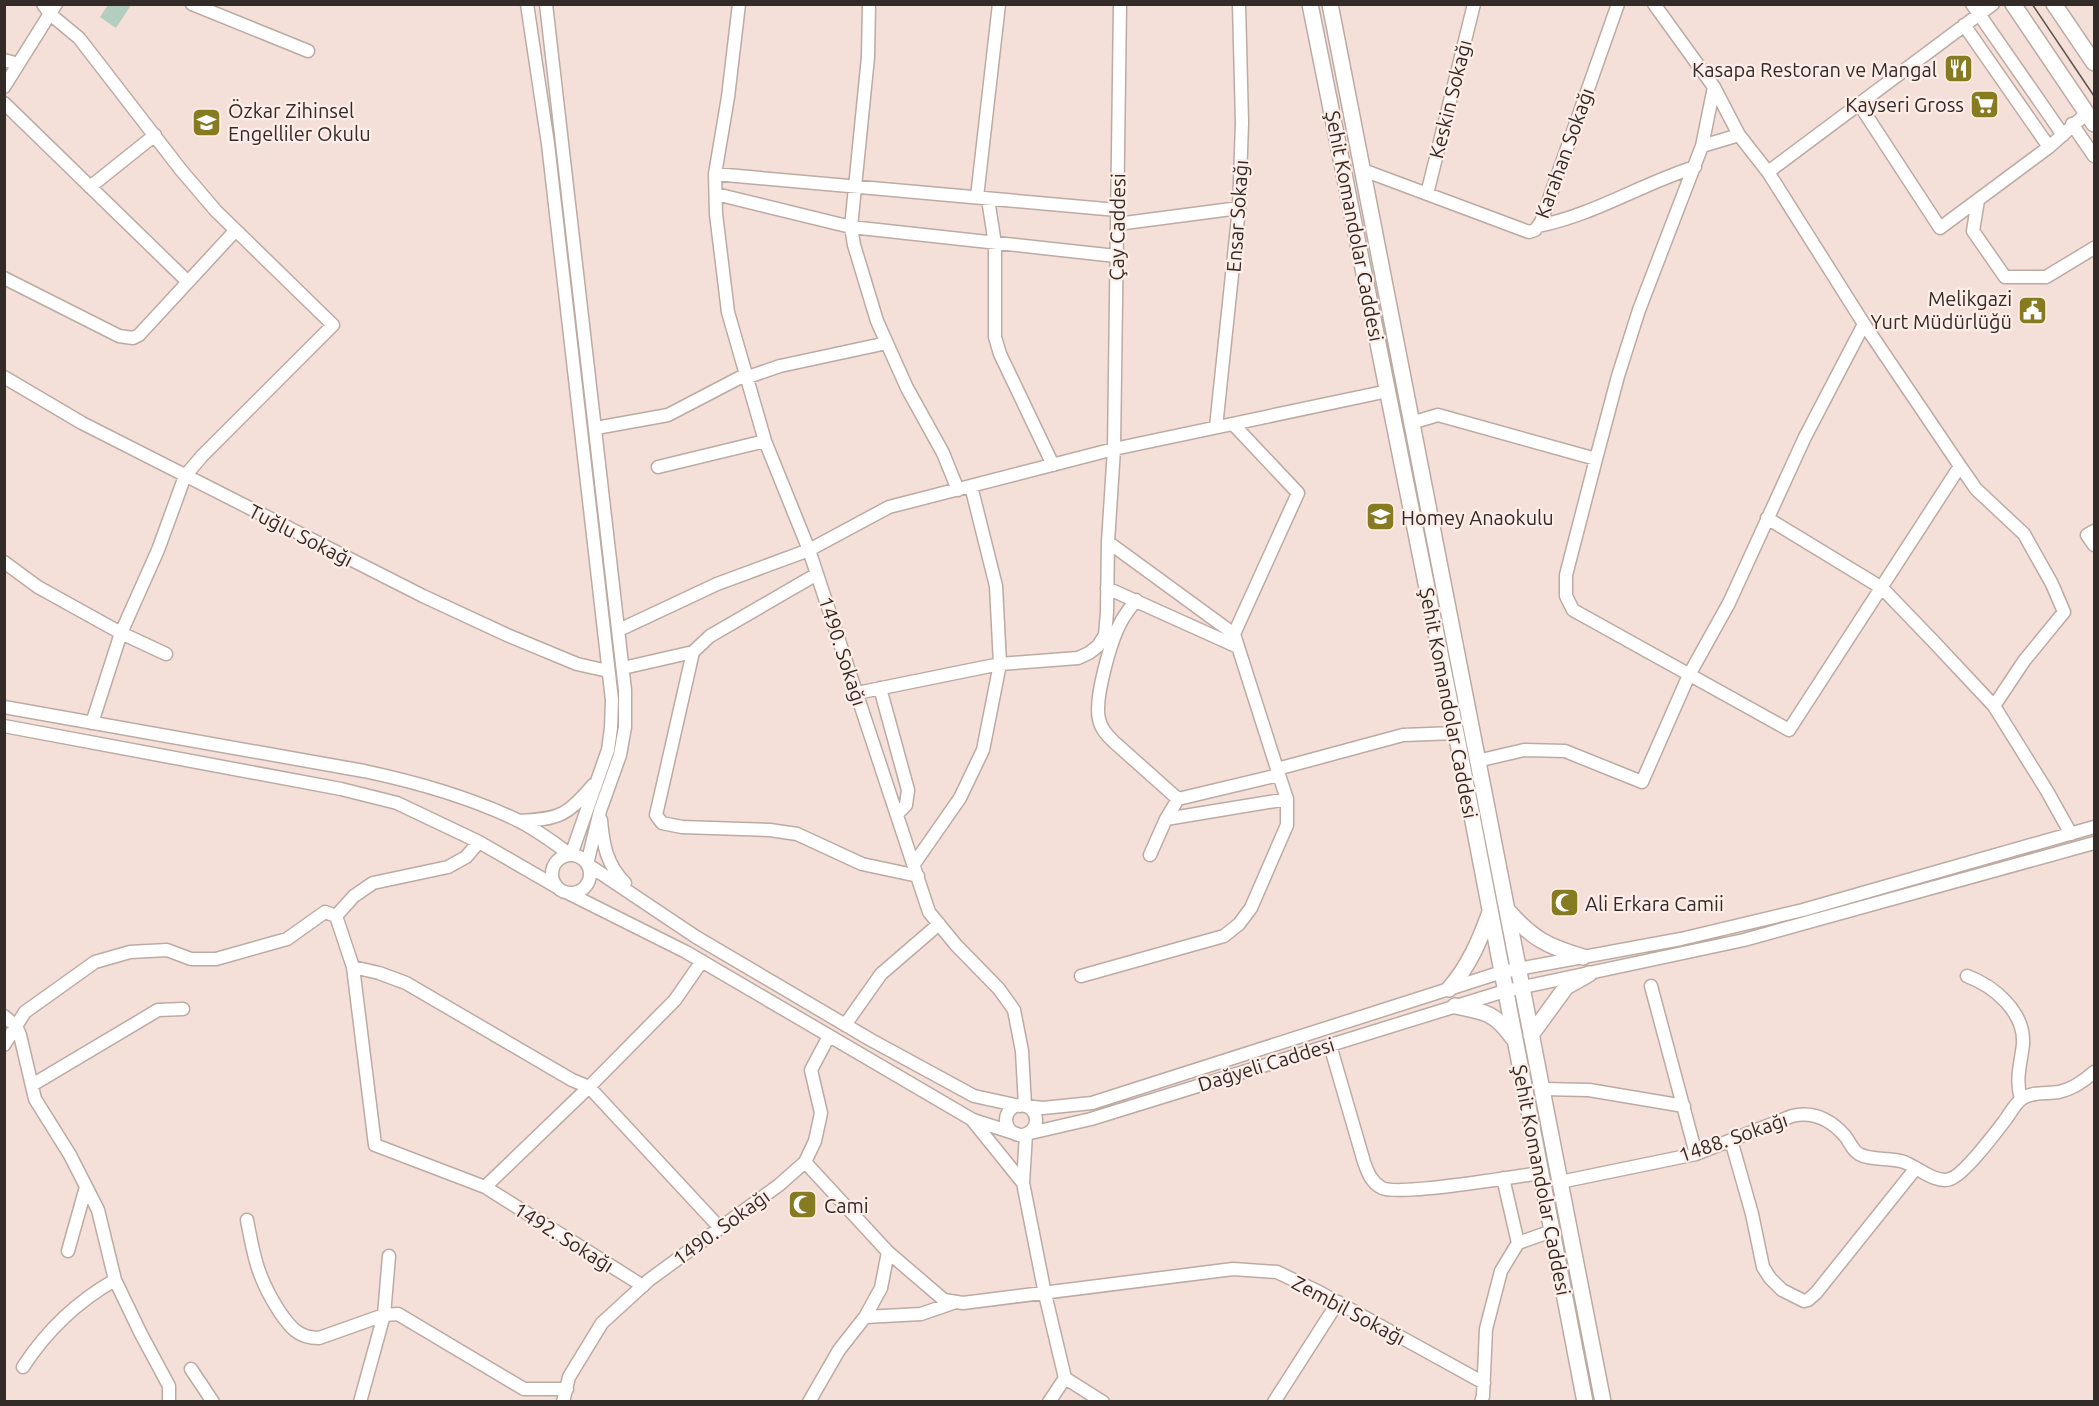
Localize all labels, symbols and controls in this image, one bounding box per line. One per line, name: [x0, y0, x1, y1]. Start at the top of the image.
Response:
street label: Keskin Sokağı: [1424, 37, 1476, 161]
restaurant icon: Kasapa Restoran ve Mangal: [1942, 53, 1974, 85]
place label: Kasapa Restoran ve Mangal: [1692, 58, 1937, 81]
street label: Karahan Sokağı: [1530, 85, 1598, 221]
supermarket icon: Kayseri Gross: [1969, 88, 2001, 120]
place label: Kayseri Gross: [1845, 93, 1964, 116]
place label: Özkar Zihinsel Engelliler Okulu: [228, 99, 371, 145]
school or university icon: Özkar Zihinsel Engelliler Okulu: [191, 106, 223, 138]
street label: Şehit Komandolar Caddesi: [1321, 109, 1389, 343]
street label: Ensar Sokağı: [1222, 159, 1252, 273]
street label: Çay Caddesi: [1105, 173, 1129, 281]
place label: Melikgazi Yurt Müdürlüğü: [1870, 287, 2012, 333]
public building icon: Melikgazi Yurt Müdürlüğü: [2017, 294, 2049, 326]
street label: Tuğlu Sokağı: [245, 499, 357, 571]
school or university icon: Homey Anaokulu: [1364, 501, 1396, 533]
place label: Homey Anaokulu: [1401, 506, 1554, 529]
street label: Şehit Komandolar Caddesi: [1415, 586, 1483, 820]
street label: 1490. Sokağı: [815, 593, 871, 709]
mosque icon: Ali Erkara Camii: [1548, 887, 1580, 919]
place label: Ali Erkara Camii: [1585, 892, 1724, 915]
street label: Dağyeli Caddesi: [1195, 1032, 1337, 1096]
street label: Şehit Komandolar Caddesi: [1508, 1063, 1576, 1297]
street label: 1488. Sokağı: [1676, 1108, 1790, 1166]
street label: 1490. Sokağı: [668, 1184, 774, 1270]
mosque icon: Cami: [787, 1189, 819, 1221]
place label: Cami: [824, 1194, 869, 1217]
street label: 1492. Sokağı: [510, 1197, 618, 1277]
street label: Zembil Sokağı: [1288, 1271, 1410, 1349]

